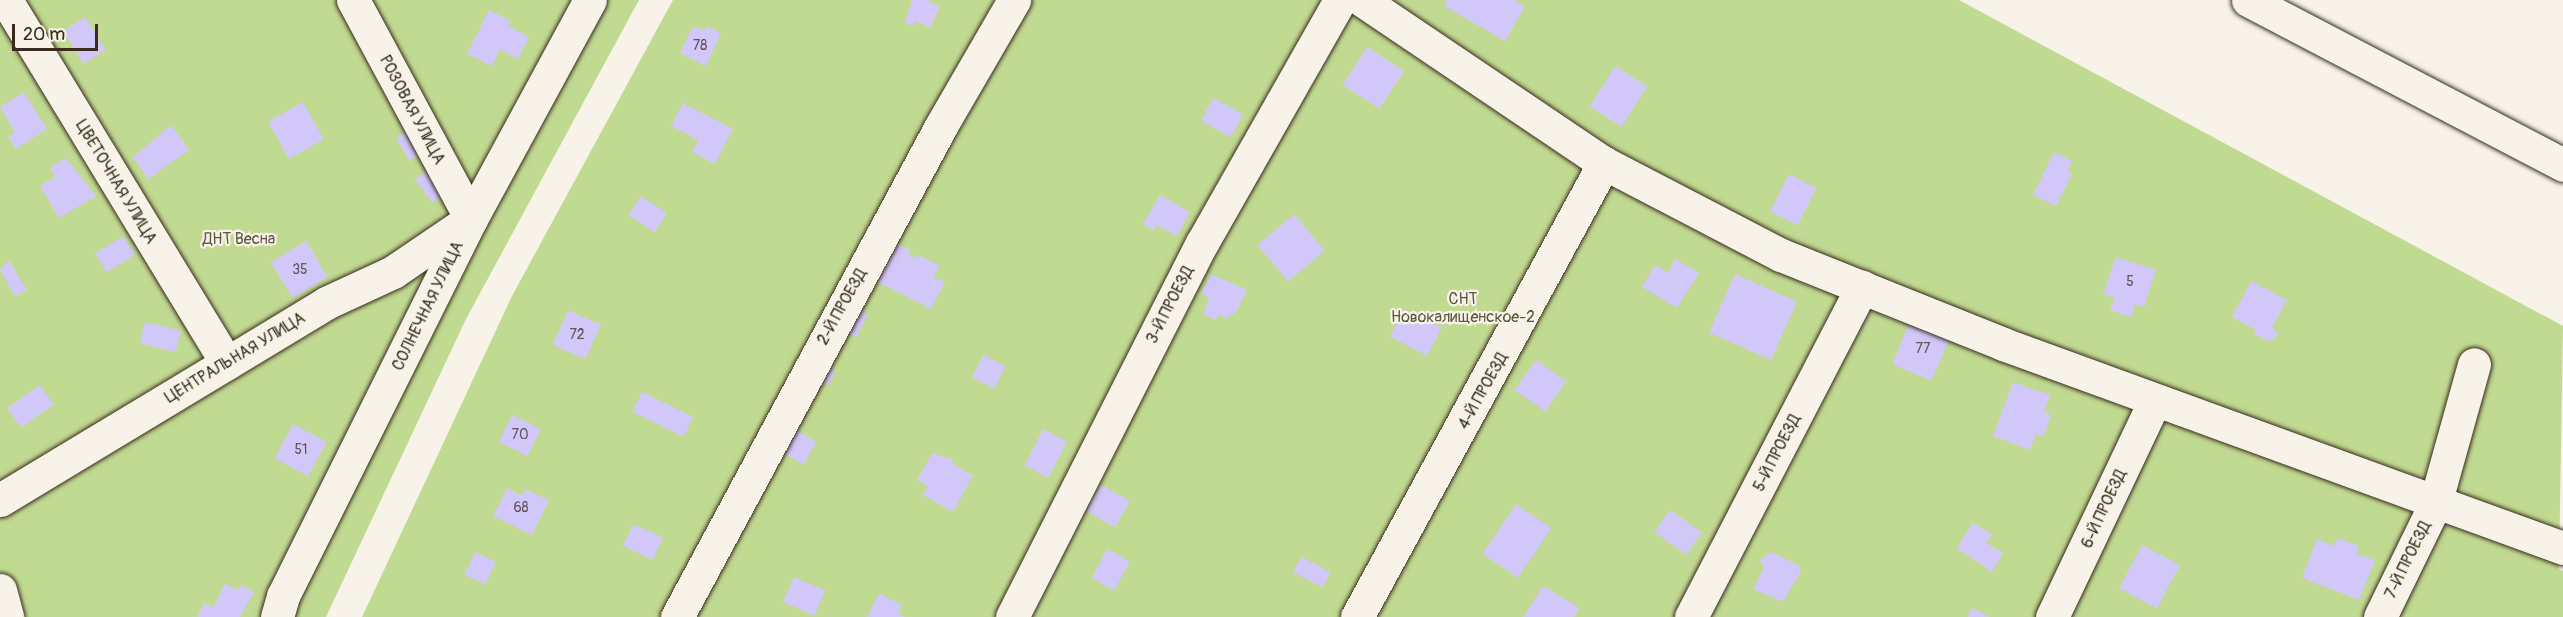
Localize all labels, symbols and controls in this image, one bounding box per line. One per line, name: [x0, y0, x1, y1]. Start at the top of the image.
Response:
scale bar: [15, 12, 100, 50]
text: 20 m: [23, 23, 65, 46]
house number: 78: [693, 38, 707, 54]
street label: РОЗОВАЯ УЛИЦА: [375, 52, 449, 168]
street label: ЦВЕТОЧНАЯ УЛИЦА: [71, 117, 161, 247]
park label: ДНТ Весна: [203, 229, 275, 249]
street label: СОЛНЕЧНАЯ УЛИЦА: [388, 238, 468, 374]
house number: 35: [292, 262, 308, 278]
street label: 3-Й ПРОЕЗД: [1142, 263, 1198, 347]
street label: 2-Й ПРОЕЗД: [813, 266, 871, 348]
house number: 5: [2126, 274, 2134, 290]
park label: СНТ Новокалищенское-2: [1391, 289, 1535, 327]
street label: ЦЕНТРАЛЬНАЯ УЛИЦА: [161, 309, 309, 407]
house number: 72: [569, 327, 585, 343]
house number: 77: [1916, 341, 1930, 357]
street label: 4-Й ПРОЕЗД: [1454, 349, 1512, 433]
street label: 5-Й ПРОЕЗД: [1749, 411, 1805, 495]
house number: 70: [512, 427, 528, 443]
house number: 51: [294, 442, 308, 458]
street label: 6-Й ПРОЕЗД: [2077, 467, 2131, 551]
house number: 68: [513, 500, 529, 516]
street label: 7-Й ПРОЕЗД: [2381, 518, 2435, 602]

